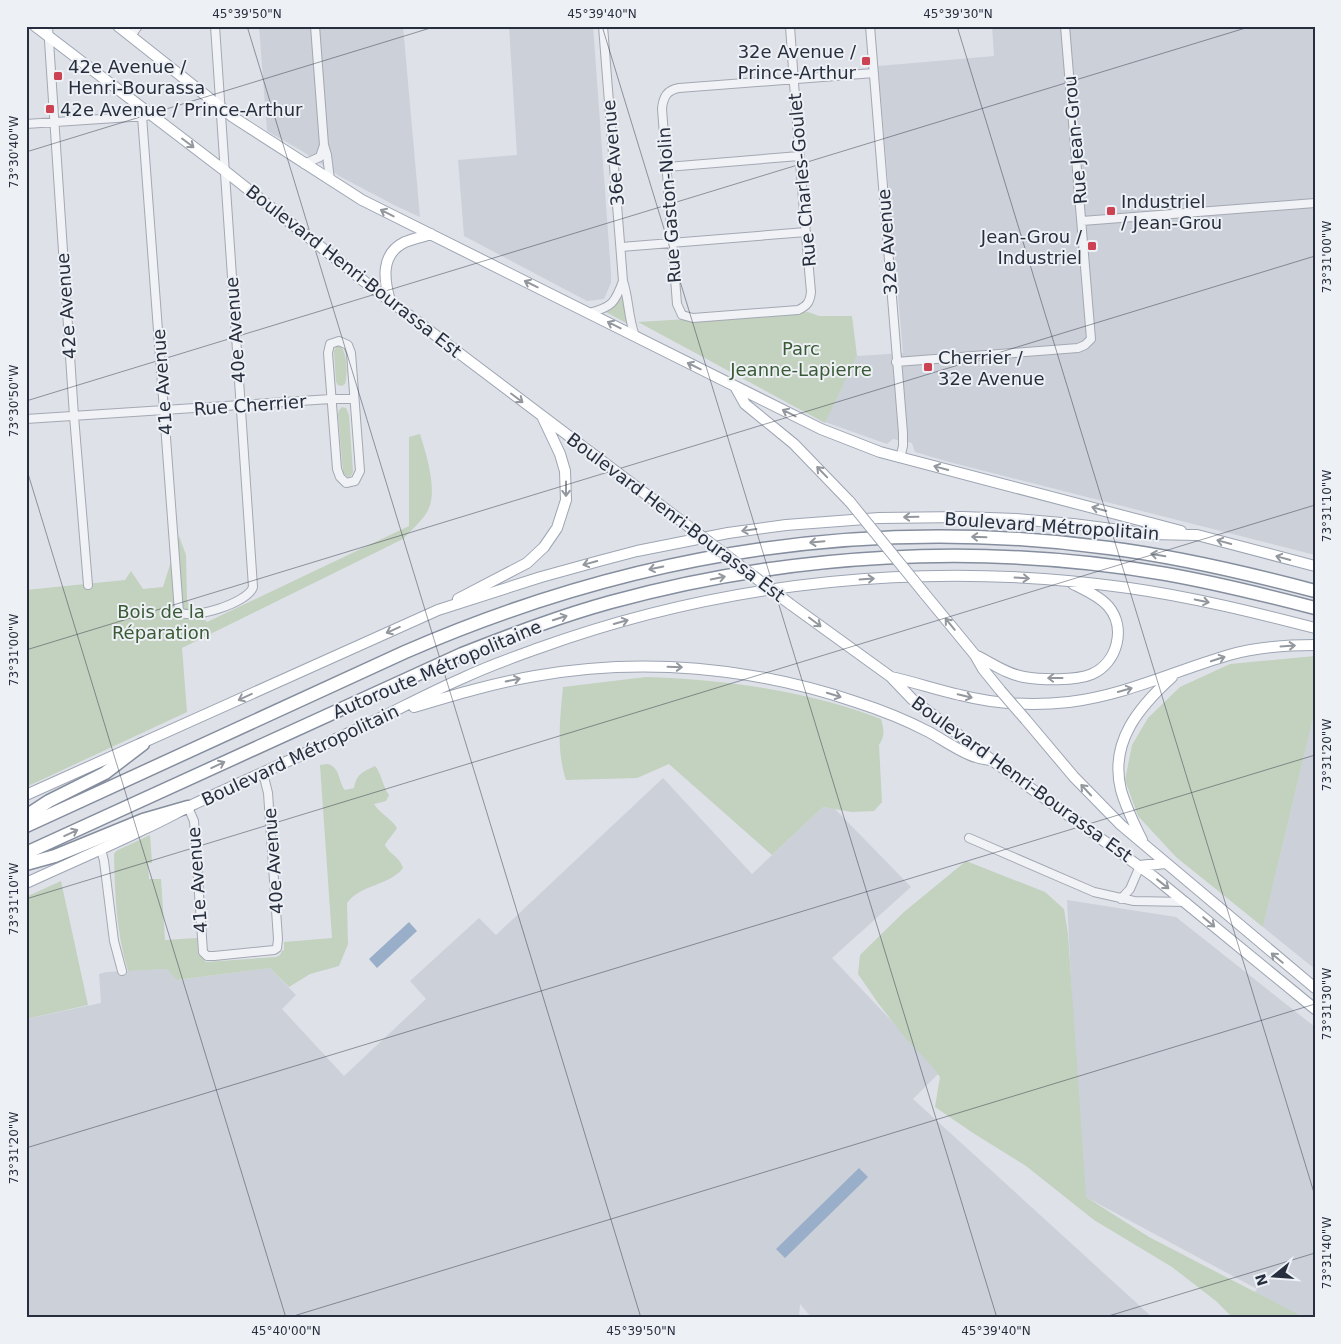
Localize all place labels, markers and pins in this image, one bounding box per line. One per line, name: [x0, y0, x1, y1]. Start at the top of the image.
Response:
place label: 32e Avenue / Prince-Arthur: [738, 41, 857, 83]
marker: 32e Avenue / Prince-Arthur: [860, 55, 872, 67]
place label: 42e Avenue / Henri-Bourassa: [68, 56, 205, 98]
marker: 42e Avenue / Henri-Bourassa: [52, 70, 64, 82]
place label: 42e Avenue / Prince-Arthur: [60, 99, 303, 120]
marker: 42e Avenue / Prince-Arthur: [44, 103, 56, 115]
place label: Industriel / Jean-Grou: [1121, 191, 1222, 233]
marker: Industriel / Jean-Grou: [1105, 205, 1117, 217]
place label: Jean-Grou / Industriel: [980, 226, 1083, 268]
marker: Jean-Grou / Industriel: [1086, 240, 1098, 252]
place label: Cherrier / 32e Avenue: [938, 347, 1045, 389]
marker: Cherrier / 32e Avenue: [922, 361, 934, 373]

